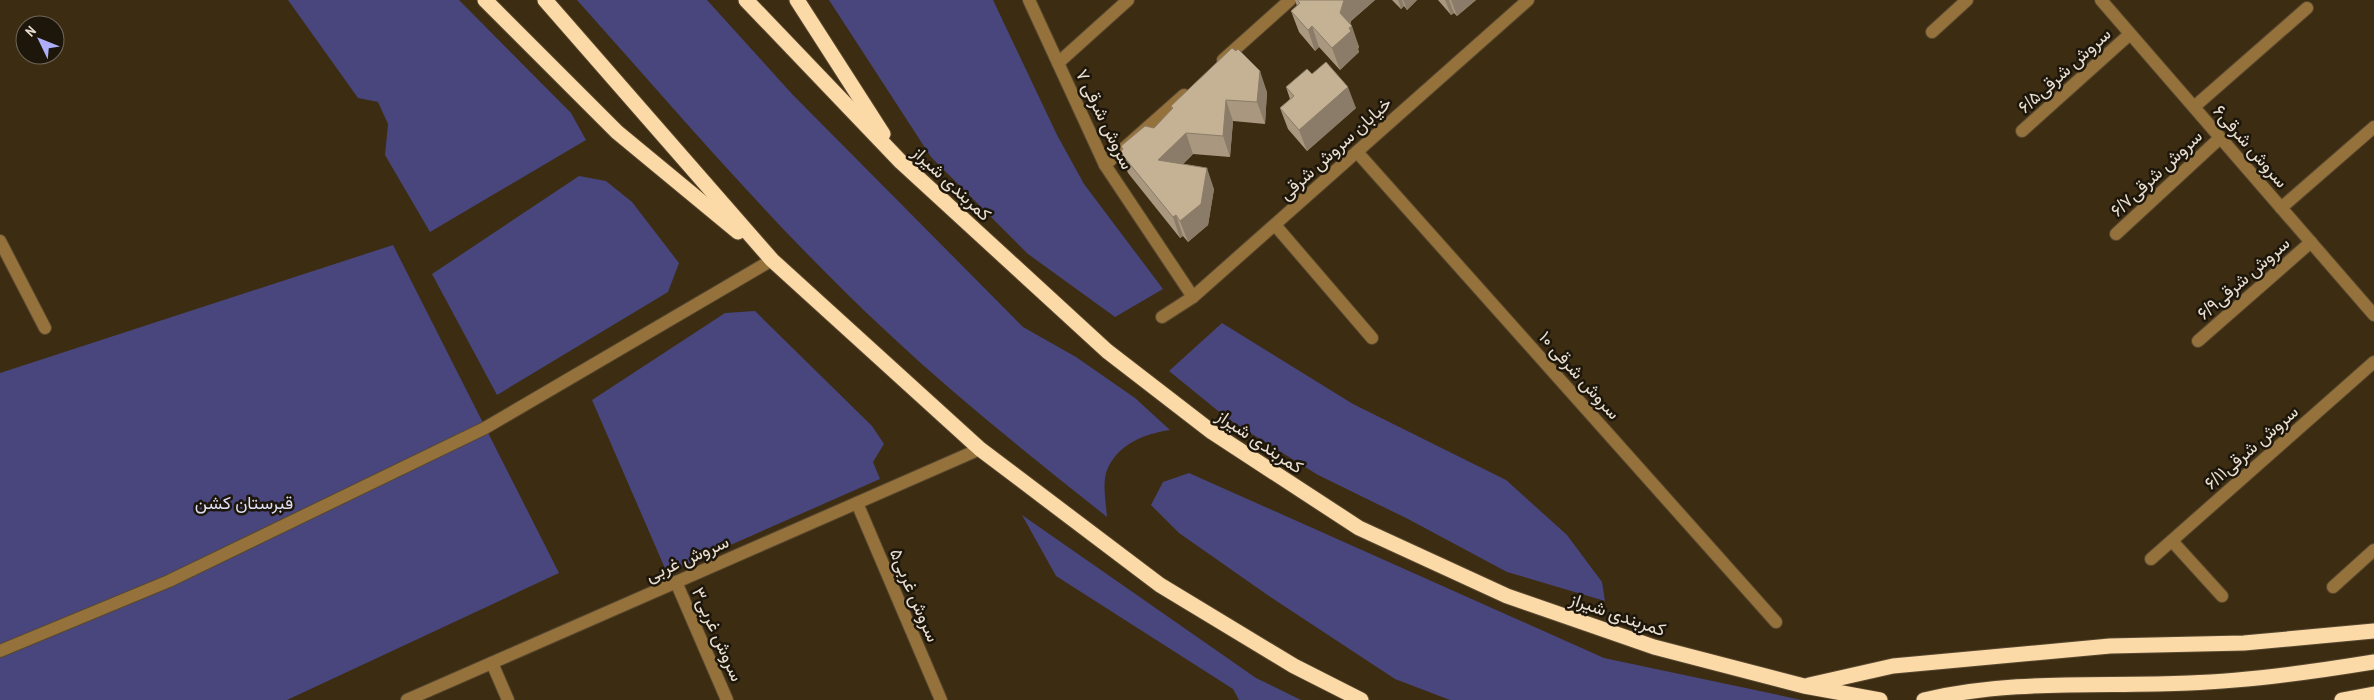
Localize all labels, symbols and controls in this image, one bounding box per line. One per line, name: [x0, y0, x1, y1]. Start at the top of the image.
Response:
north arrow: [15, 15, 65, 65]
street label: سروش شرقی۶/۵: [2012, 21, 2116, 119]
text: N: [21, 22, 40, 40]
street label: سروش شرقی ۷: [1070, 65, 1140, 173]
street label: خیابان سروش شرقی: [1273, 91, 1397, 205]
street label: سروش شرقی۶: [2208, 99, 2294, 193]
street label: سروش شرقی۶/۷: [2104, 124, 2208, 222]
street label: کمربندی شیراز: [906, 139, 997, 226]
street label: سروش شرقی۶/۹: [2191, 231, 2295, 325]
street label: سروش شرقی ۱۰: [1534, 325, 1626, 425]
street label: سروش شرقی۶/۱۱: [2199, 399, 2303, 495]
street label: کمربندی شیراز: [1211, 402, 1308, 479]
park label: قبرستان کشن: [195, 490, 293, 515]
street label: سروش غربی: [641, 529, 733, 587]
street label: سروش غربی۵: [884, 544, 946, 646]
street label: سروش غربی۳: [686, 583, 750, 685]
street label: کمربندی شیراز: [1566, 586, 1669, 642]

